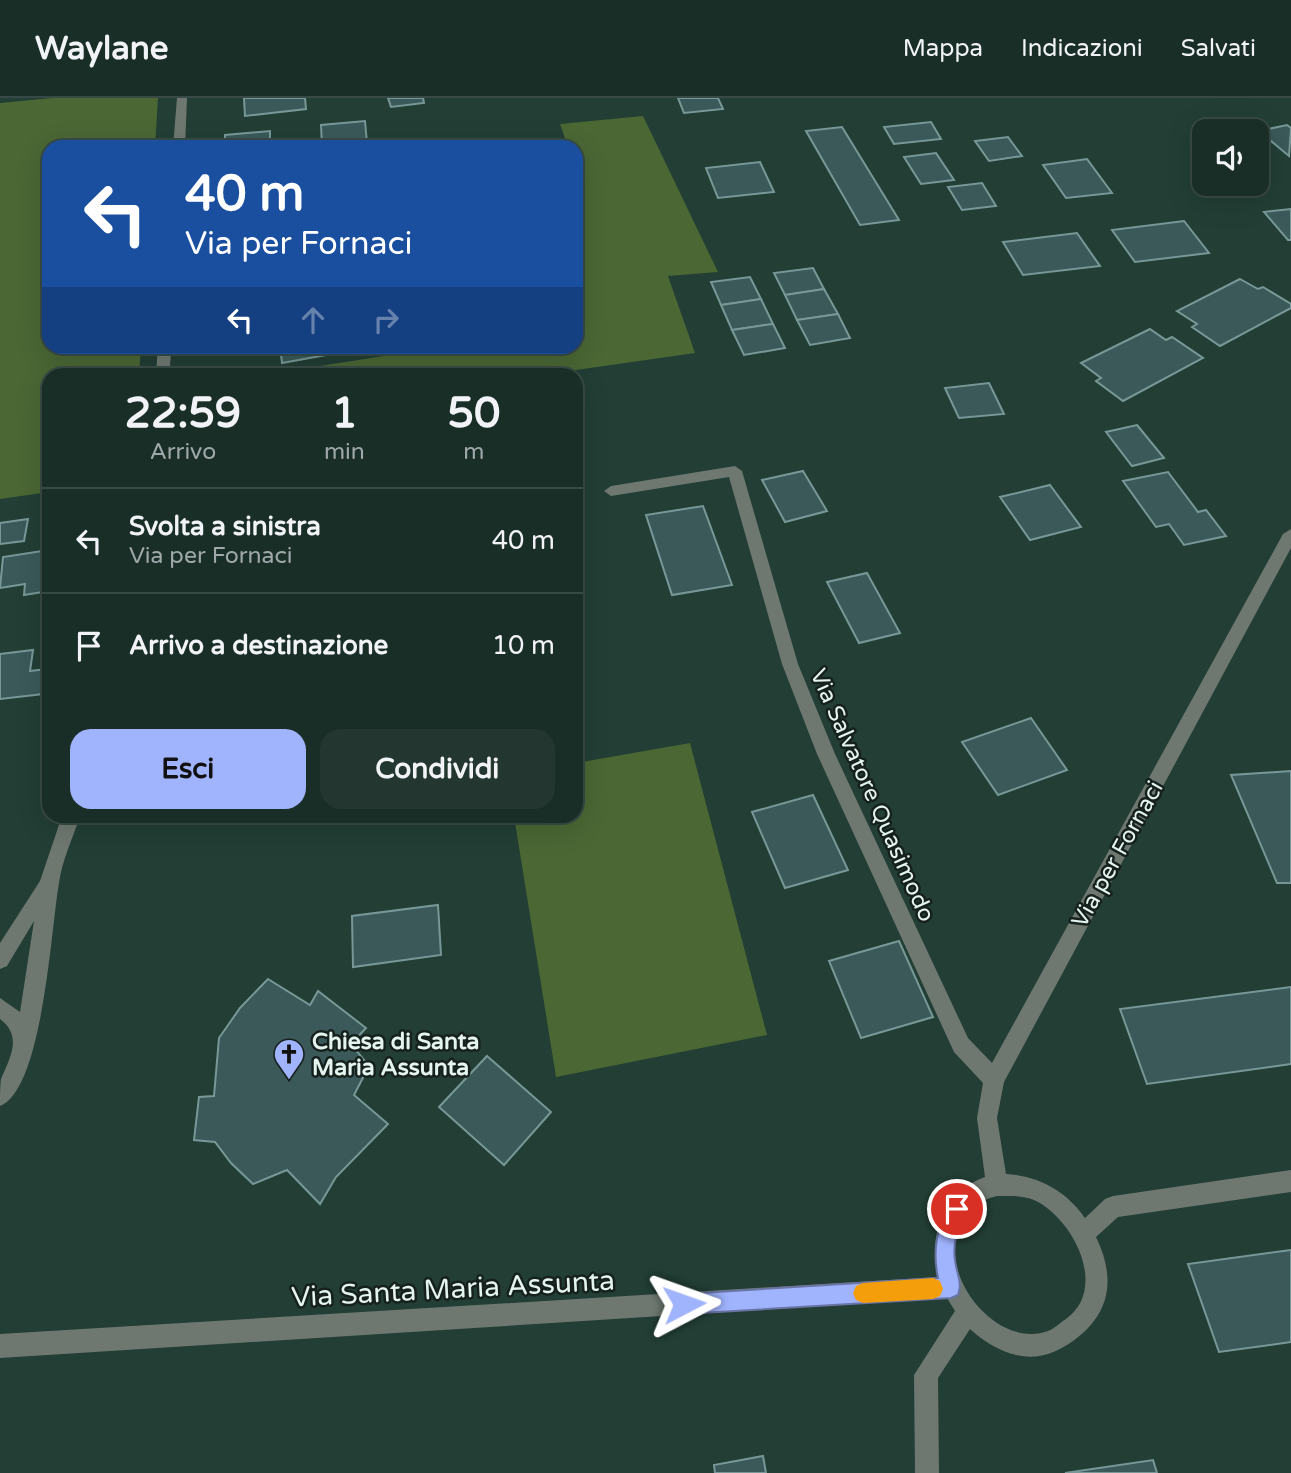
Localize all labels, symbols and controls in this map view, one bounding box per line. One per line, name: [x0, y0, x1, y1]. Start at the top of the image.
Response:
text: Waylane: [35, 29, 169, 68]
text: Mappa: [903, 34, 983, 63]
text: Indicazioni: [1021, 34, 1143, 63]
text: Salvati: [1181, 34, 1256, 63]
map controls: [1192, 119, 1269, 196]
button: sound: [1192, 119, 1269, 196]
text: 40 m: [185, 165, 304, 224]
icon: left: [70, 168, 161, 259]
text: Via per Fornaci: [185, 225, 412, 263]
icon: left: [221, 301, 259, 339]
icon: ahead: [294, 301, 332, 339]
icon: right: [367, 301, 405, 339]
text: 22:59: [125, 388, 241, 439]
text: 1: [331, 388, 358, 439]
text: 50: [448, 388, 500, 439]
text: Arrivo: [150, 438, 216, 466]
text: min: [324, 438, 365, 466]
text: m: [463, 438, 484, 466]
text: Svolta a sinistra: [129, 511, 321, 542]
icon: left: [70, 522, 108, 560]
text: 40 m: [492, 525, 555, 556]
text: Via per Fornaci: [129, 542, 292, 570]
icon: arrive: [70, 627, 108, 665]
text: Arrivo a destinazione: [129, 630, 388, 661]
text: 10 m: [492, 630, 555, 661]
street label: Via Salvatore Quasimodo: [804, 665, 941, 926]
button: Esci: [70, 729, 306, 809]
button: Condividi: [320, 729, 555, 809]
street label: Via per Fornaci: [1066, 776, 1170, 933]
place label: Chiesa di Santa Maria Assunta: [312, 1028, 479, 1082]
church icon: Chiesa di Santa Maria Assunta: [272, 1037, 306, 1081]
pin: [927, 1179, 987, 1239]
icon: arrive: [938, 1190, 976, 1228]
street label: Via Santa Maria Assunta: [290, 1264, 616, 1314]
position arrow: [647, 1267, 721, 1341]

